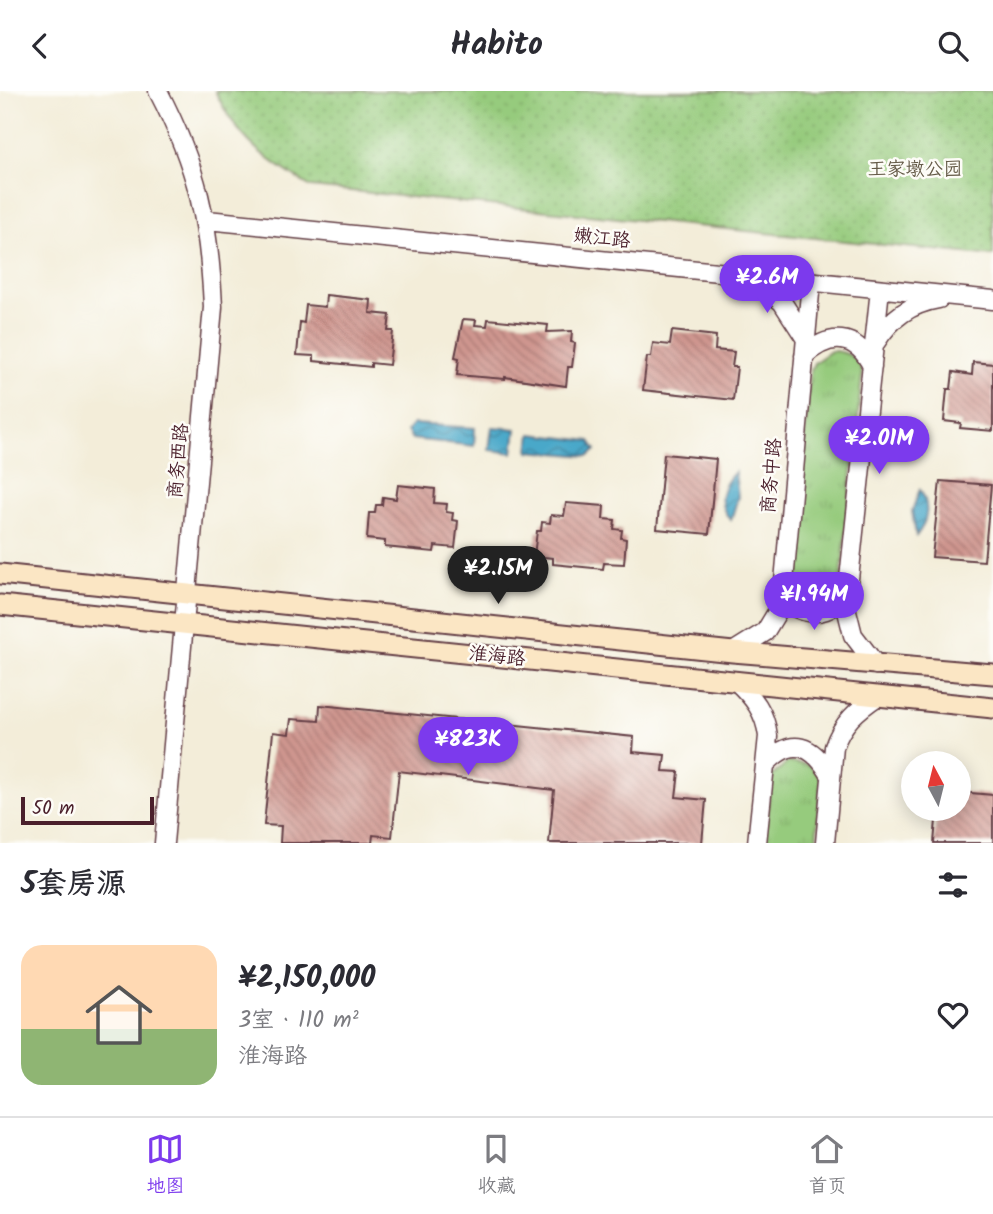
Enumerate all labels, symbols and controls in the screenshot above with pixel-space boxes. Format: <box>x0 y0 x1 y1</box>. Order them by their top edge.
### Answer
text: Habito <box>450 20 543 71</box>
icon: back <box>21 27 59 65</box>
icon: search <box>934 27 972 65</box>
park label: 王家墩公园 <box>867 155 963 185</box>
street label: 嫩江路 <box>572 221 632 257</box>
pin: ¥2.6M <box>718 255 816 315</box>
text: ¥2.6M <box>736 260 798 296</box>
pin: ¥2.01M <box>822 417 936 476</box>
text: ¥2.01M <box>844 421 914 457</box>
street label: 商务西路 <box>161 422 197 500</box>
street label: 商务中路 <box>754 437 790 515</box>
pin: ¥2.15M <box>441 547 555 606</box>
text: ¥2.15M <box>464 551 532 587</box>
pin: ¥1.94M <box>757 573 871 632</box>
text: ¥1.94M <box>780 577 848 613</box>
street label: 淮海路 <box>467 639 527 675</box>
pin: ¥823K <box>419 717 517 777</box>
text: ¥823K <box>434 722 502 758</box>
north arrow <box>901 751 971 821</box>
map controls <box>901 751 971 821</box>
scale bar <box>21 794 154 826</box>
text: 50 m <box>32 794 74 824</box>
text: 5套房源 <box>21 861 126 909</box>
icon: filters <box>934 866 972 904</box>
text: ¥2,150,000 <box>238 955 375 1003</box>
icon: home <box>77 973 161 1057</box>
icon: heart <box>934 996 972 1034</box>
text: 3室 · 110 m² <box>238 1003 359 1039</box>
text: 淮海路 <box>238 1039 307 1075</box>
tab: 地图 <box>146 1130 185 1202</box>
tab: 收藏 <box>477 1130 516 1202</box>
tab: 首页 <box>808 1130 847 1202</box>

